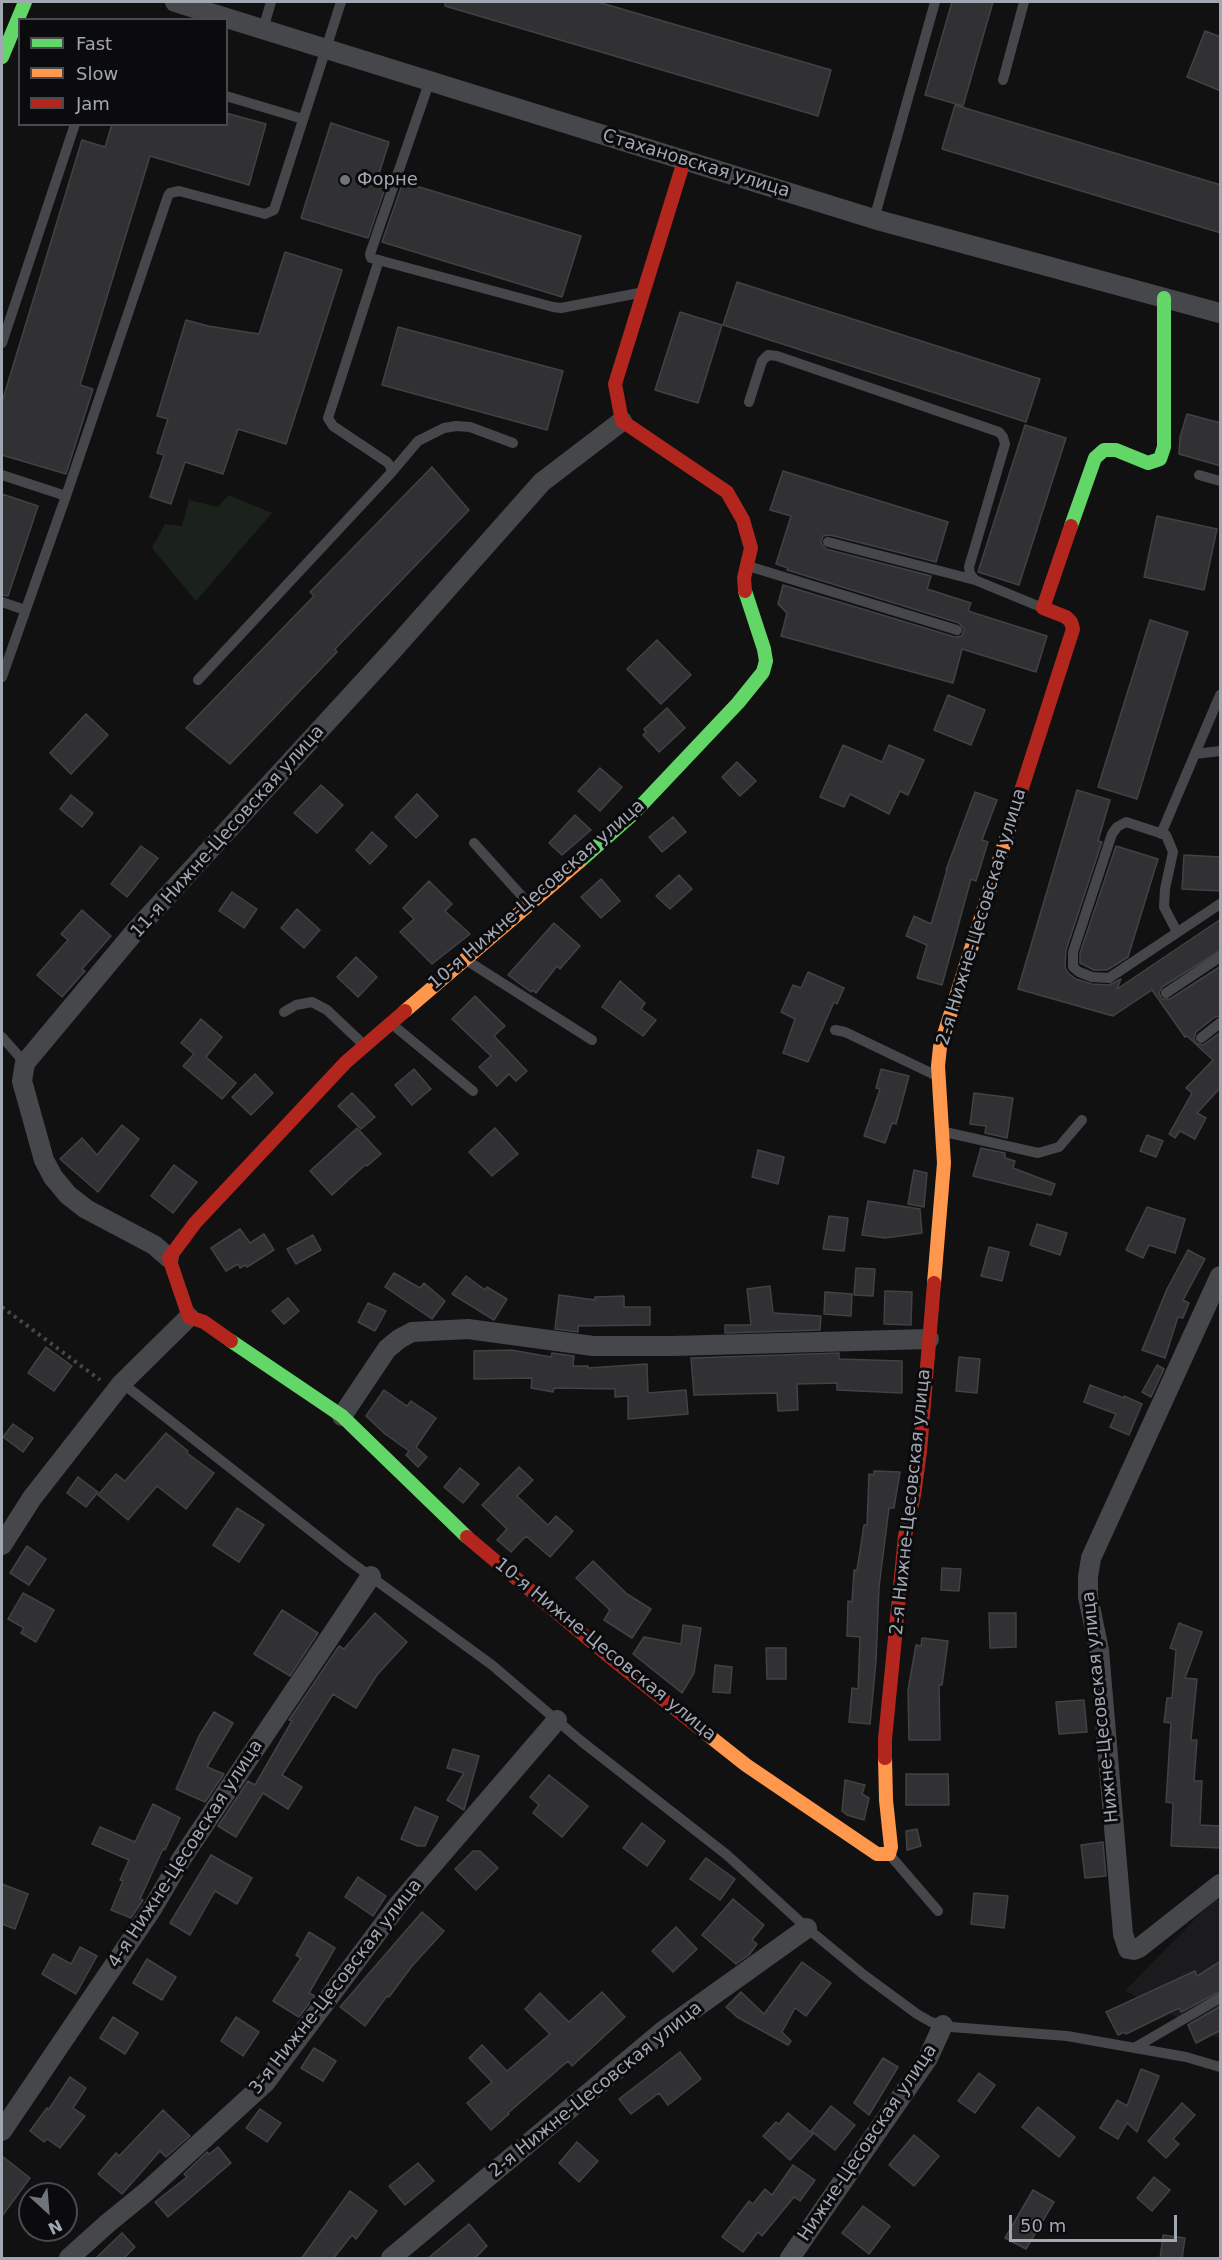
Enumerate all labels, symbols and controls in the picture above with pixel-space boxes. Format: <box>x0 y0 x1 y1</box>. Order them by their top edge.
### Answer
legend <box>18 18 228 126</box>
text: Fast <box>76 33 112 54</box>
text: Slow <box>76 63 118 84</box>
text: Jam <box>76 93 110 114</box>
street label: Стахановская улица <box>600 125 792 203</box>
place label: Форне <box>357 169 418 191</box>
marker: Форне <box>338 173 352 187</box>
street label: 11-я Нижне-Цесовская улица <box>127 721 329 943</box>
street label: 2-я Нижне-Цесовская улица <box>933 786 1031 1048</box>
street label: 10-я Нижне-Цесовская улица <box>425 795 649 995</box>
street label: 2-я Нижне-Цесовская улица <box>886 1368 936 1636</box>
street label: 10-я Нижне-Цесовская улица <box>490 1554 720 1746</box>
street label: Нижне-Цесовская улица <box>1078 1590 1124 1824</box>
street label: 4-я Нижне-Цесовская улица <box>104 1736 268 1972</box>
street label: 3-я Нижне-Цесовская улица <box>245 1875 427 2099</box>
street label: 2-я Нижне-Цесовская улица <box>485 1997 707 2183</box>
street label: Нижне-Цесовская улица <box>794 2040 942 2246</box>
north arrow <box>18 2182 78 2242</box>
scale bar <box>1012 2203 1180 2241</box>
text: N <box>45 2215 65 2238</box>
text: 50 m <box>1020 2215 1066 2236</box>

